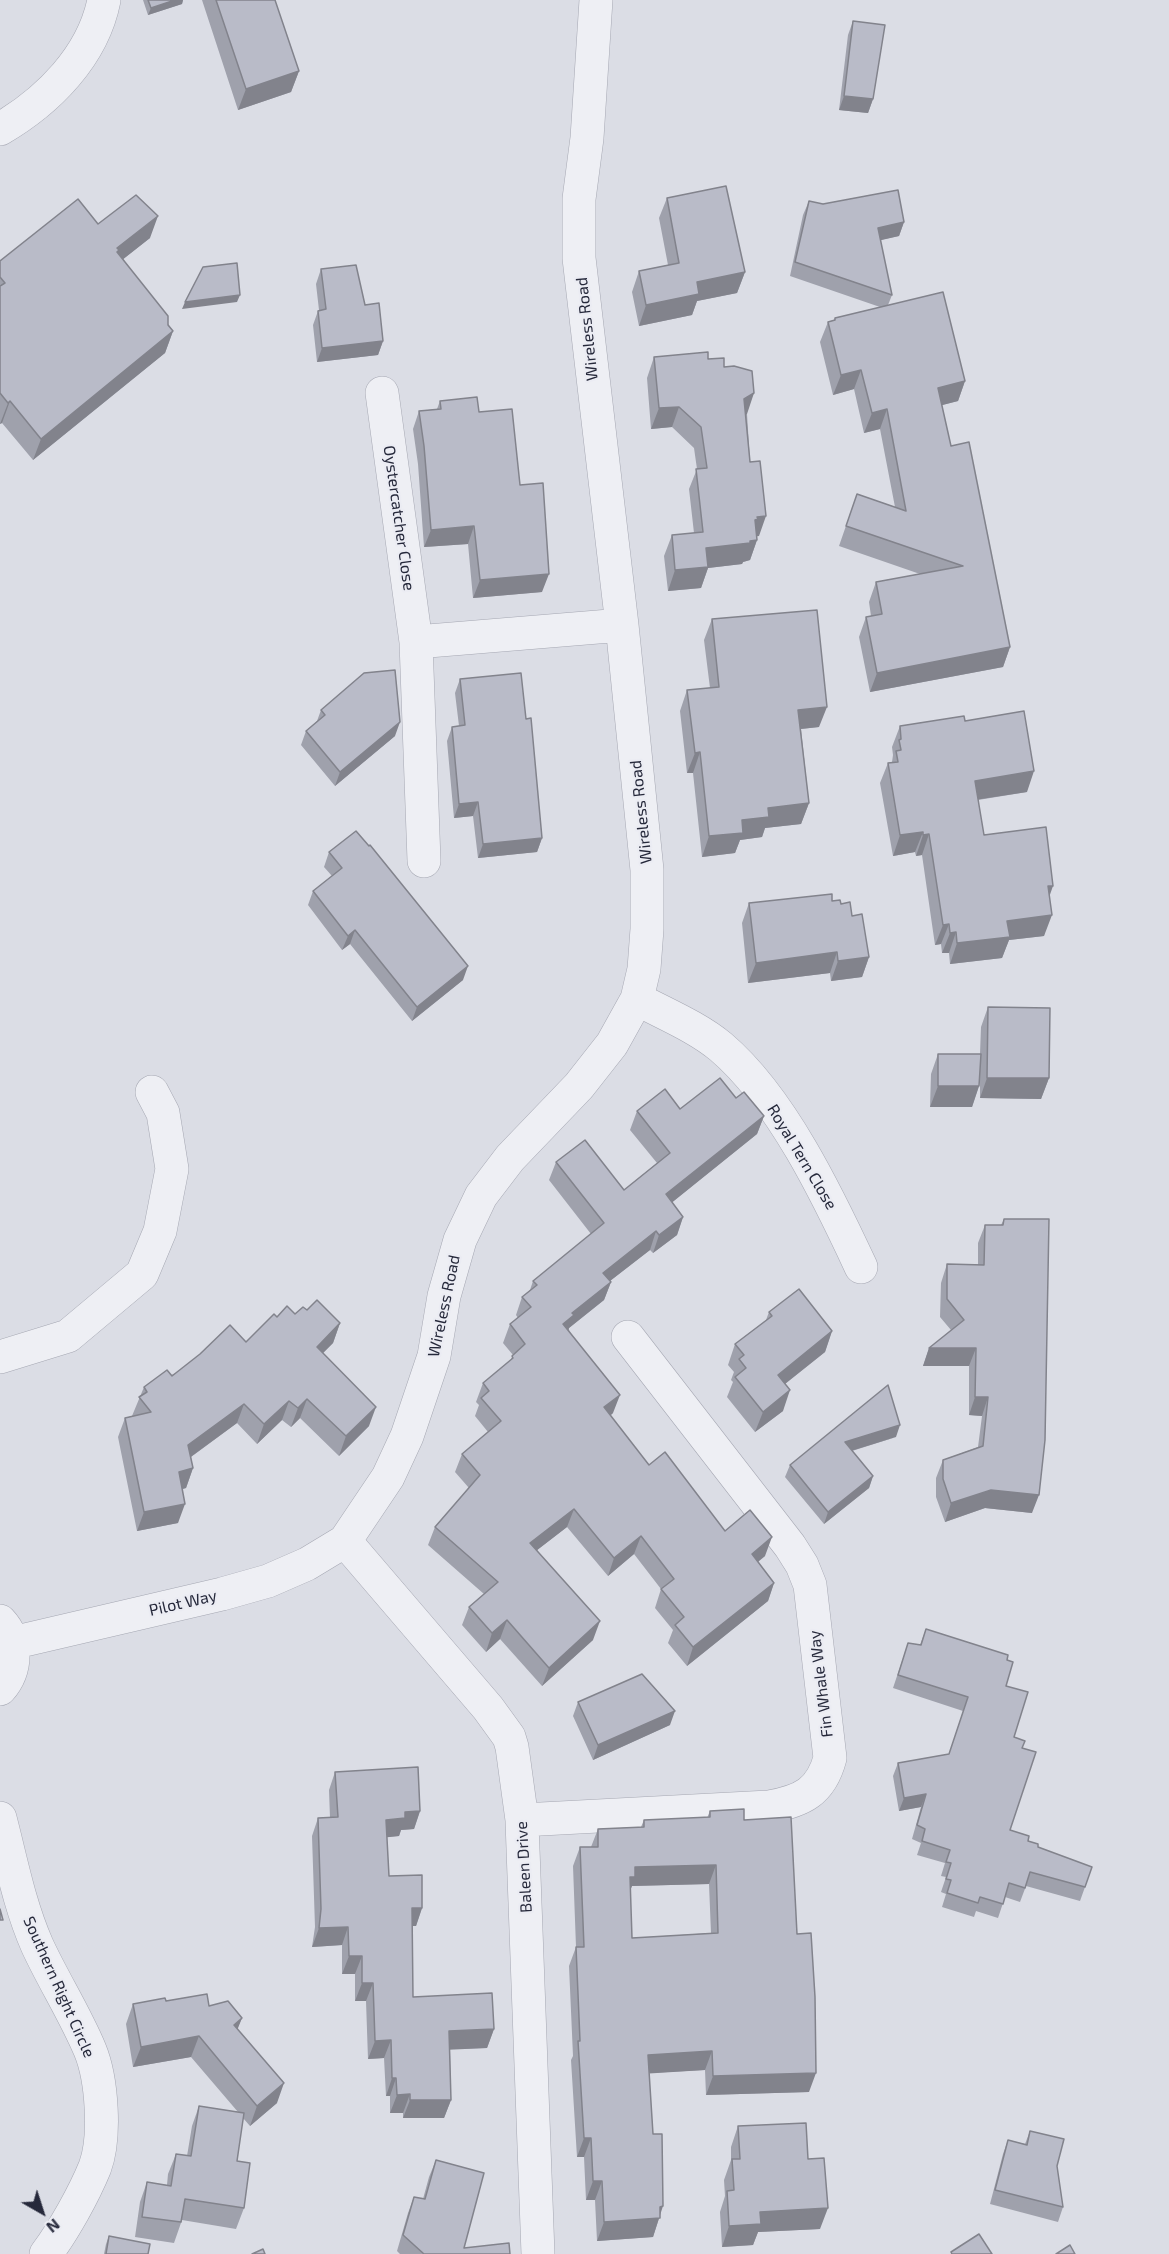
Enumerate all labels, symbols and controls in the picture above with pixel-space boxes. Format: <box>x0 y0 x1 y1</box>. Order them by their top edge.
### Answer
street label: Wireless Road <box>572 276 602 382</box>
street label: Oystercatcher Close <box>379 444 419 592</box>
street label: Wireless Road <box>626 759 656 865</box>
street label: Royal Tern Close <box>763 1101 841 1213</box>
street label: Wireless Road <box>424 1253 464 1359</box>
street label: Pilot Way <box>147 1586 219 1620</box>
street label: Fin Whale Way <box>805 1629 837 1739</box>
street label: Baleen Drive <box>512 1821 536 1913</box>
street label: Southern Right Circle <box>19 1913 99 2061</box>
north arrow <box>12 2182 72 2242</box>
text: N <box>43 2215 64 2237</box>

